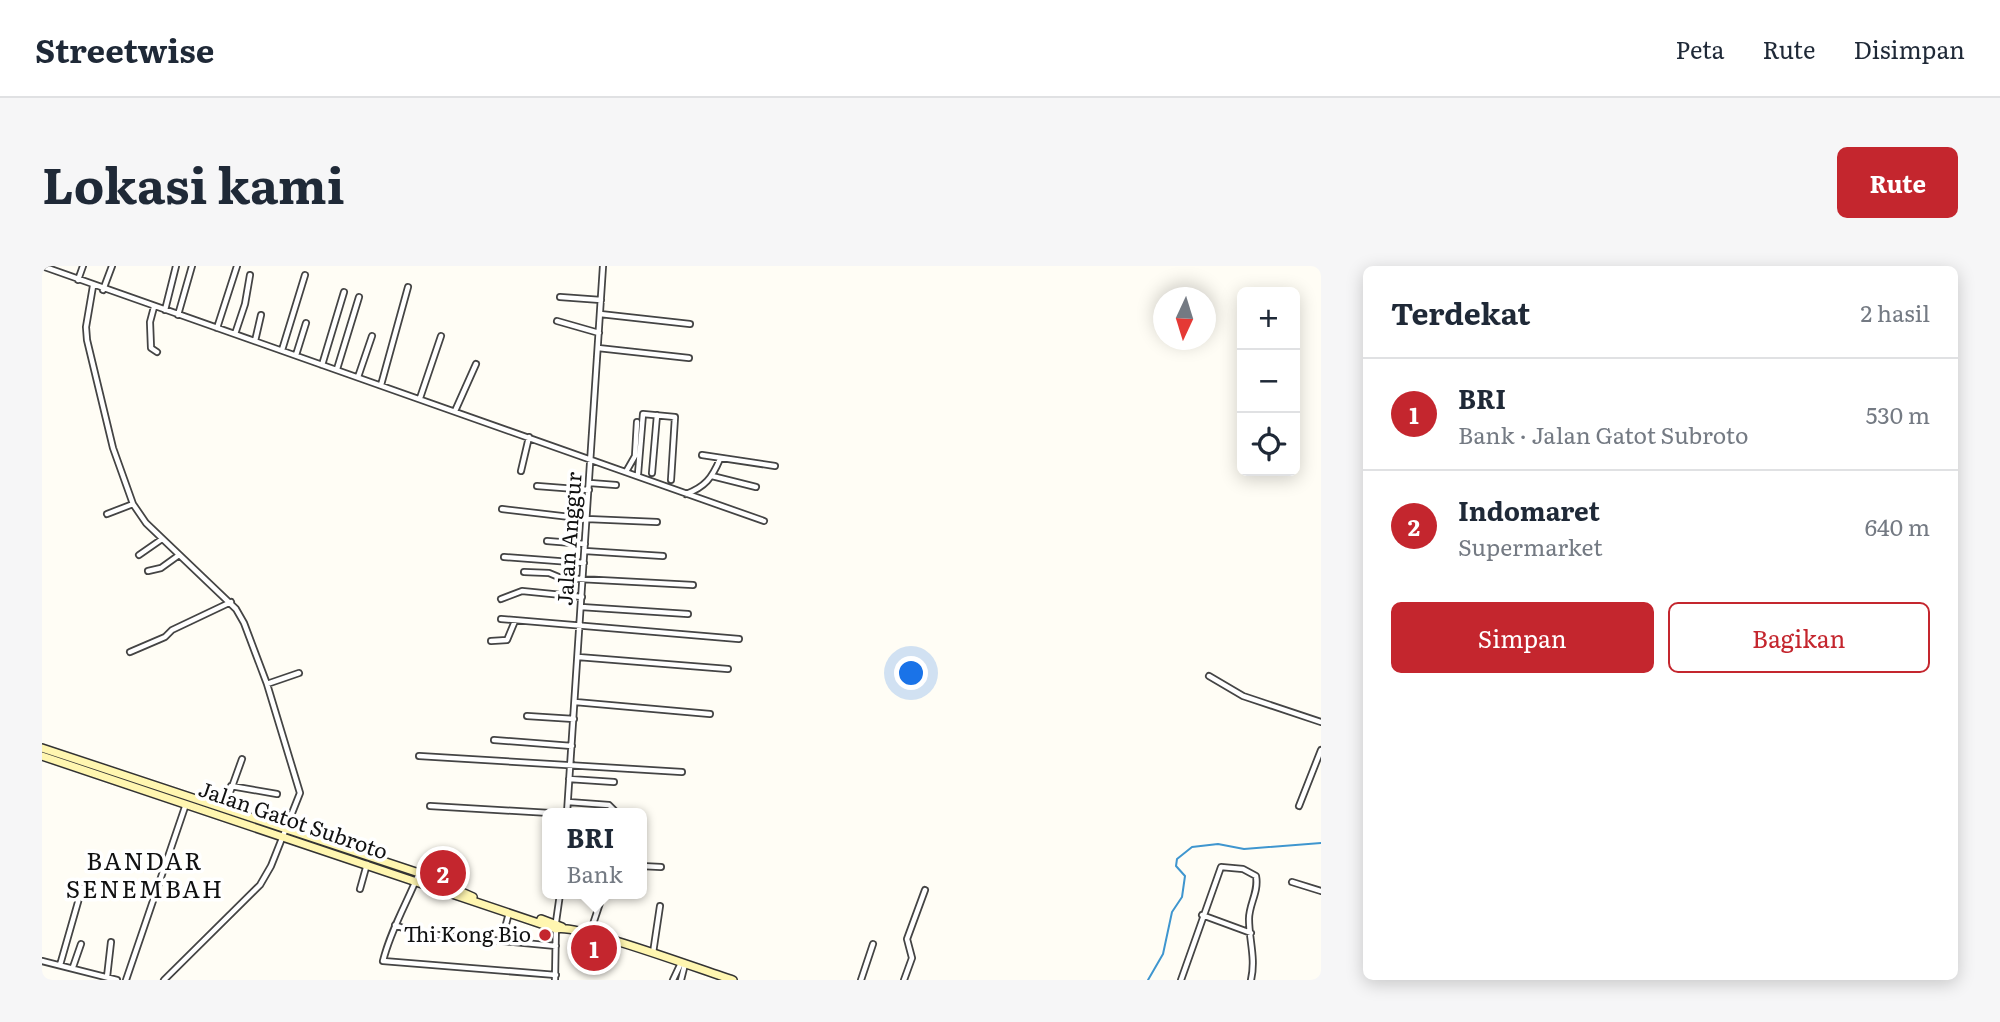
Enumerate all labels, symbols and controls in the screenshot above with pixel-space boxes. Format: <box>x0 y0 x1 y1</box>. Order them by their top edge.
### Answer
text: Streetwise <box>35 24 214 73</box>
text: Peta <box>1676 31 1725 66</box>
text: Rute <box>1763 31 1815 66</box>
text: Disimpan <box>1853 31 1965 66</box>
text: Lokasi kami <box>42 146 345 219</box>
button: Rute <box>1837 147 1958 218</box>
north arrow <box>1153 287 1216 350</box>
map controls <box>1237 287 1300 476</box>
button: + <box>1237 287 1300 350</box>
text: Terdekat <box>1391 290 1530 334</box>
text: 2 hasil <box>1861 295 1930 329</box>
button: − <box>1237 350 1300 413</box>
text: BRI <box>1458 378 1506 417</box>
text: 1 <box>1409 397 1419 431</box>
text: 530 m <box>1866 397 1930 431</box>
button: locate <box>1237 413 1300 476</box>
text: Bank · Jalan Gatot Subroto <box>1458 417 1748 451</box>
street label: Jalan Anggur <box>547 471 588 607</box>
text: Indomaret <box>1458 490 1600 529</box>
text: 2 <box>1408 509 1420 543</box>
text: 640 m <box>1865 509 1930 543</box>
text: Supermarket <box>1458 529 1602 563</box>
button: Simpan <box>1391 602 1654 673</box>
button: Bagikan <box>1668 602 1930 673</box>
your location <box>894 656 928 690</box>
street label: Jalan Gatot Subroto <box>195 772 393 866</box>
popup <box>542 808 647 899</box>
text: BRI <box>566 817 614 856</box>
district label: BANDAR SENEMBAH <box>66 842 224 905</box>
pin: 2 <box>420 847 466 899</box>
text: Bank <box>566 856 623 890</box>
place label: Thi Kong Bio <box>403 917 531 948</box>
pin: 1 <box>571 922 617 974</box>
marker: Thi Kong Bio <box>537 927 553 943</box>

